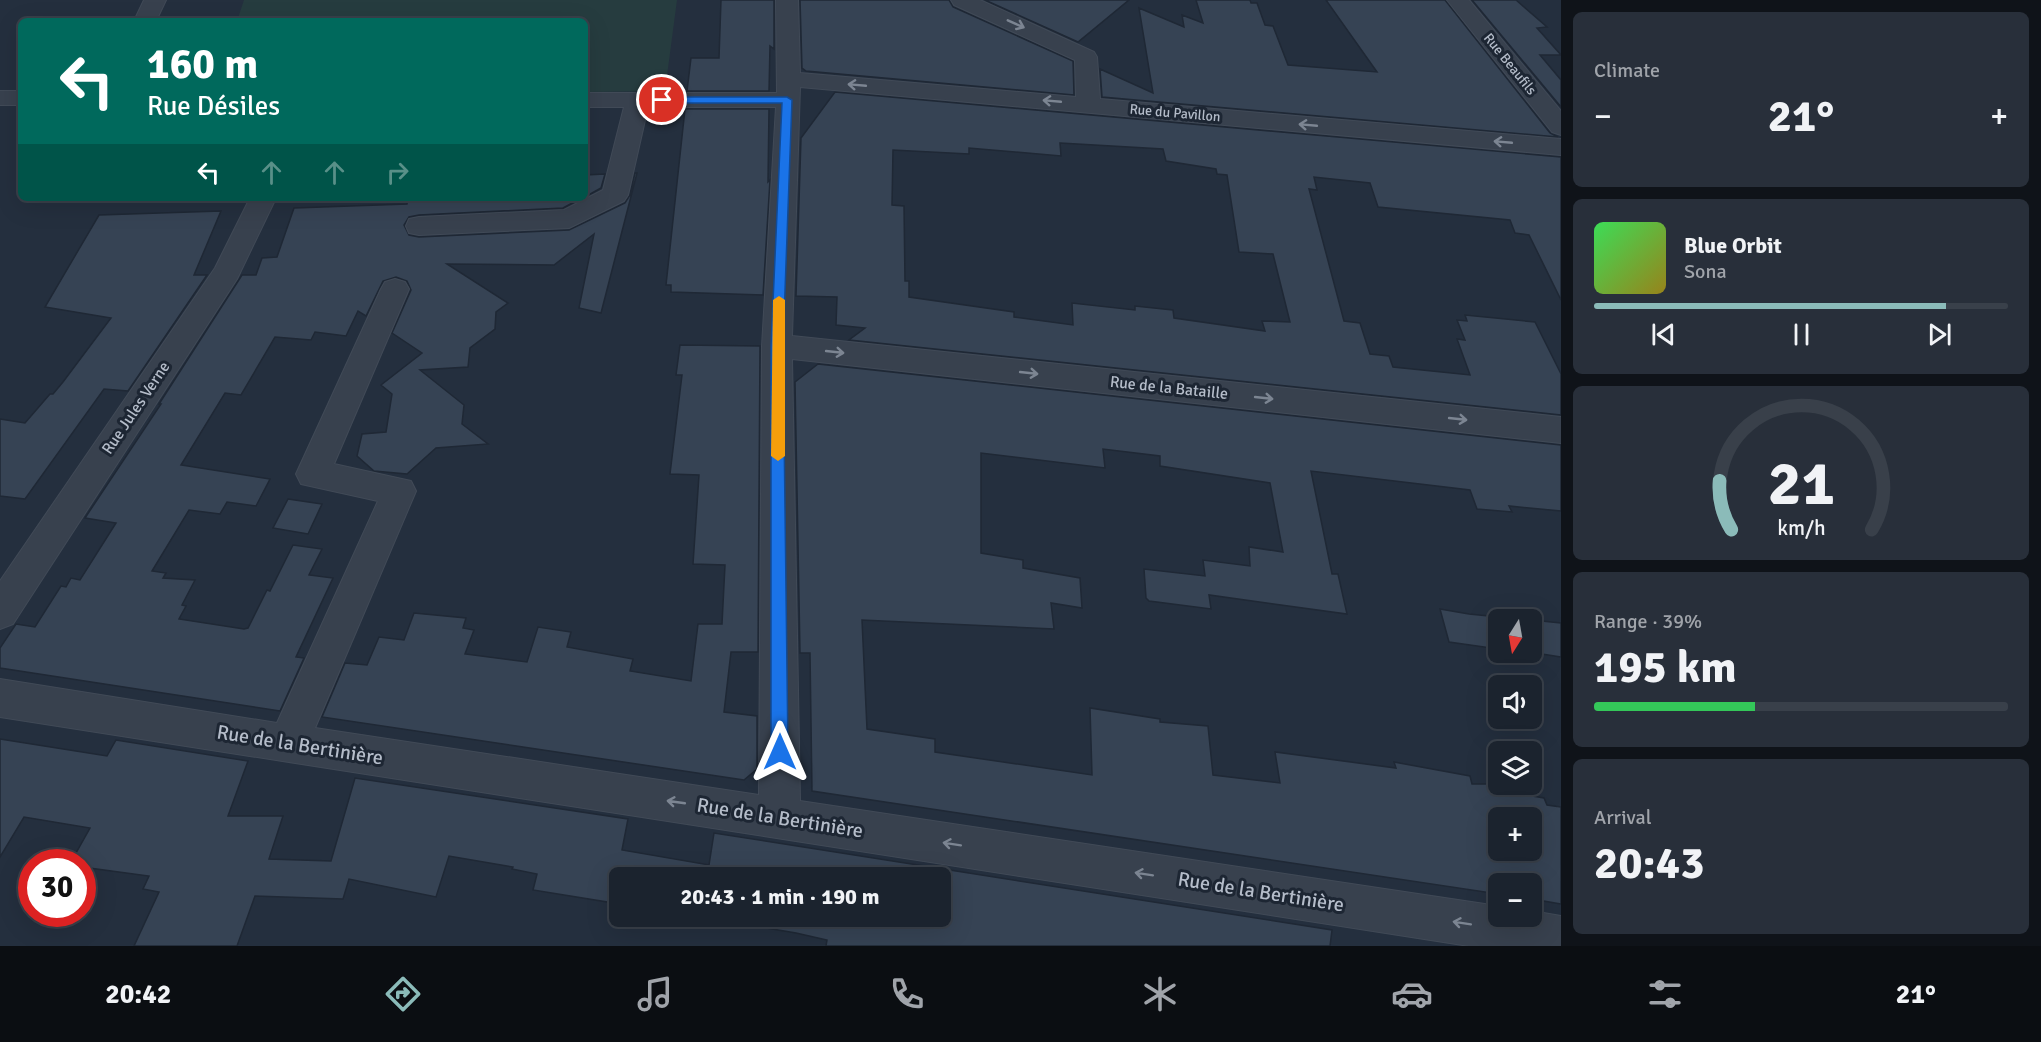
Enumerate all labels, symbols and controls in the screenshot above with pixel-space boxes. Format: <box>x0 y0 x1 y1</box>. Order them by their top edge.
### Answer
one-way arrow <box>1006 18 1024 30</box>
street label: Rue Beaufils <box>1480 30 1540 98</box>
text: 160 m <box>147 39 258 90</box>
icon: left <box>48 42 126 120</box>
text: Climate <box>1594 58 1660 83</box>
pin <box>636 74 687 125</box>
one-way arrow <box>848 79 868 90</box>
icon: arrive <box>645 83 678 116</box>
text: 21° <box>1768 89 1834 144</box>
text: Rue Désiles <box>147 90 280 123</box>
one-way arrow <box>1042 95 1062 106</box>
text: − <box>1594 96 1612 137</box>
text: + <box>1990 96 2008 137</box>
street label: Rue du Pavillon <box>1129 101 1221 125</box>
one-way arrow <box>1299 119 1319 130</box>
one-way arrow <box>1493 136 1513 147</box>
icon: left <box>192 156 225 189</box>
icon: ahead <box>255 156 288 189</box>
icon: ahead <box>318 156 351 189</box>
icon: right <box>381 156 414 189</box>
text: Blue Orbit <box>1684 232 1782 259</box>
text: Sona <box>1684 259 1727 284</box>
icon: previous <box>1647 318 1680 351</box>
icon: pause <box>1785 318 1818 351</box>
icon: next <box>1923 318 1956 351</box>
one-way arrow <box>825 347 844 358</box>
street label: Rue Jules Verne <box>98 358 174 458</box>
one-way arrow <box>1018 367 1038 378</box>
street label: Rue de la Bataille <box>1109 372 1229 404</box>
one-way arrow <box>1254 393 1274 404</box>
one-way arrow <box>1448 414 1468 425</box>
text: 21 <box>1767 445 1835 522</box>
text: km/h <box>1777 515 1825 541</box>
north arrow <box>1488 609 1542 663</box>
map controls <box>1488 609 1542 927</box>
text: Range · 39% <box>1594 609 1702 634</box>
text: 195 km <box>1594 640 1737 695</box>
button: sound <box>1488 675 1542 729</box>
street label: Rue de la Bertinière <box>215 720 385 770</box>
position arrow <box>748 720 812 784</box>
button: layers <box>1488 741 1542 795</box>
street label: Rue de la Bertinière <box>695 793 865 843</box>
one-way arrow <box>666 796 686 807</box>
text: Arrival <box>1594 805 1652 830</box>
button: + <box>1488 807 1542 861</box>
text: 20:43 <box>1594 836 1704 891</box>
one-way arrow <box>942 839 962 850</box>
speed limit sign: 30 <box>18 849 96 927</box>
street label: Rue de la Bertinière <box>1176 867 1346 917</box>
one-way arrow <box>1135 868 1155 879</box>
button: − <box>1488 873 1542 927</box>
text: 20:43 · 1 min · 190 m <box>680 883 880 910</box>
one-way arrow <box>1452 917 1472 928</box>
icon: directions <box>382 973 424 1015</box>
icon: music <box>634 973 676 1015</box>
icon: phone <box>886 973 928 1015</box>
icon: climate <box>1139 973 1181 1015</box>
icon: car <box>1391 973 1433 1015</box>
icon: filters <box>1644 973 1686 1015</box>
text: 20:42 <box>105 978 171 1011</box>
text: 21° <box>1896 978 1936 1011</box>

